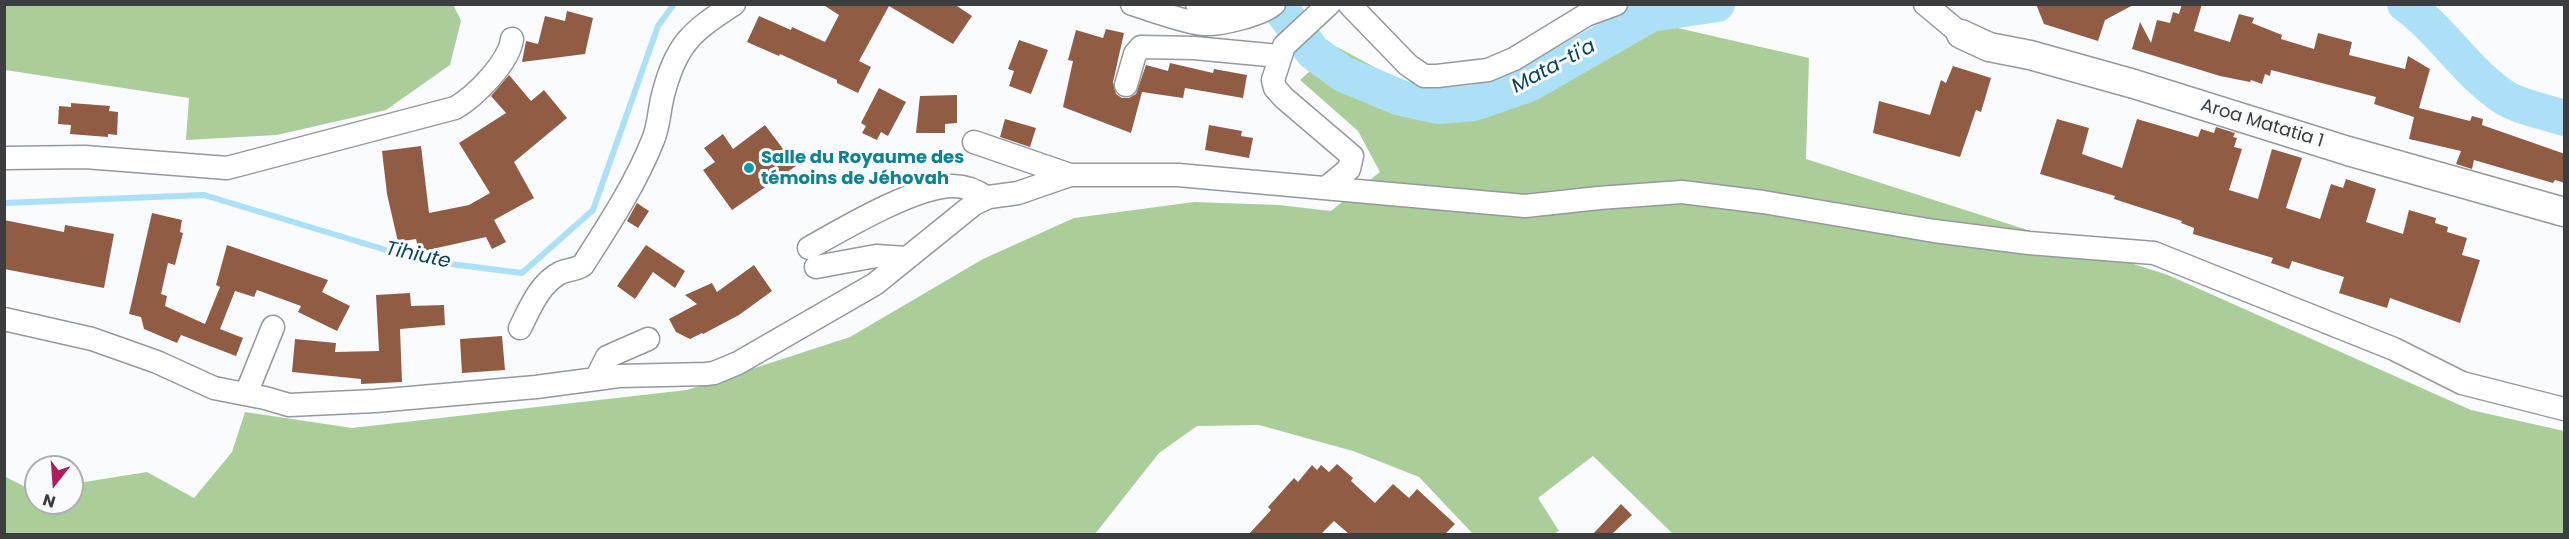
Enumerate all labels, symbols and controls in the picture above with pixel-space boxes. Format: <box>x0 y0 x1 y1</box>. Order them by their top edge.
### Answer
water label: Mata-ti'a <box>1508 35 1600 99</box>
street label: Aroa Matatia 1 <box>2198 95 2326 153</box>
place label: Salle du Royaume des témoins de Jéhovah <box>761 147 964 190</box>
marker: Salle du Royaume des témoins de Jéhovah <box>742 161 756 175</box>
water label: Tihiute <box>383 237 453 275</box>
north arrow <box>24 455 84 515</box>
text: N <box>40 488 58 514</box>

